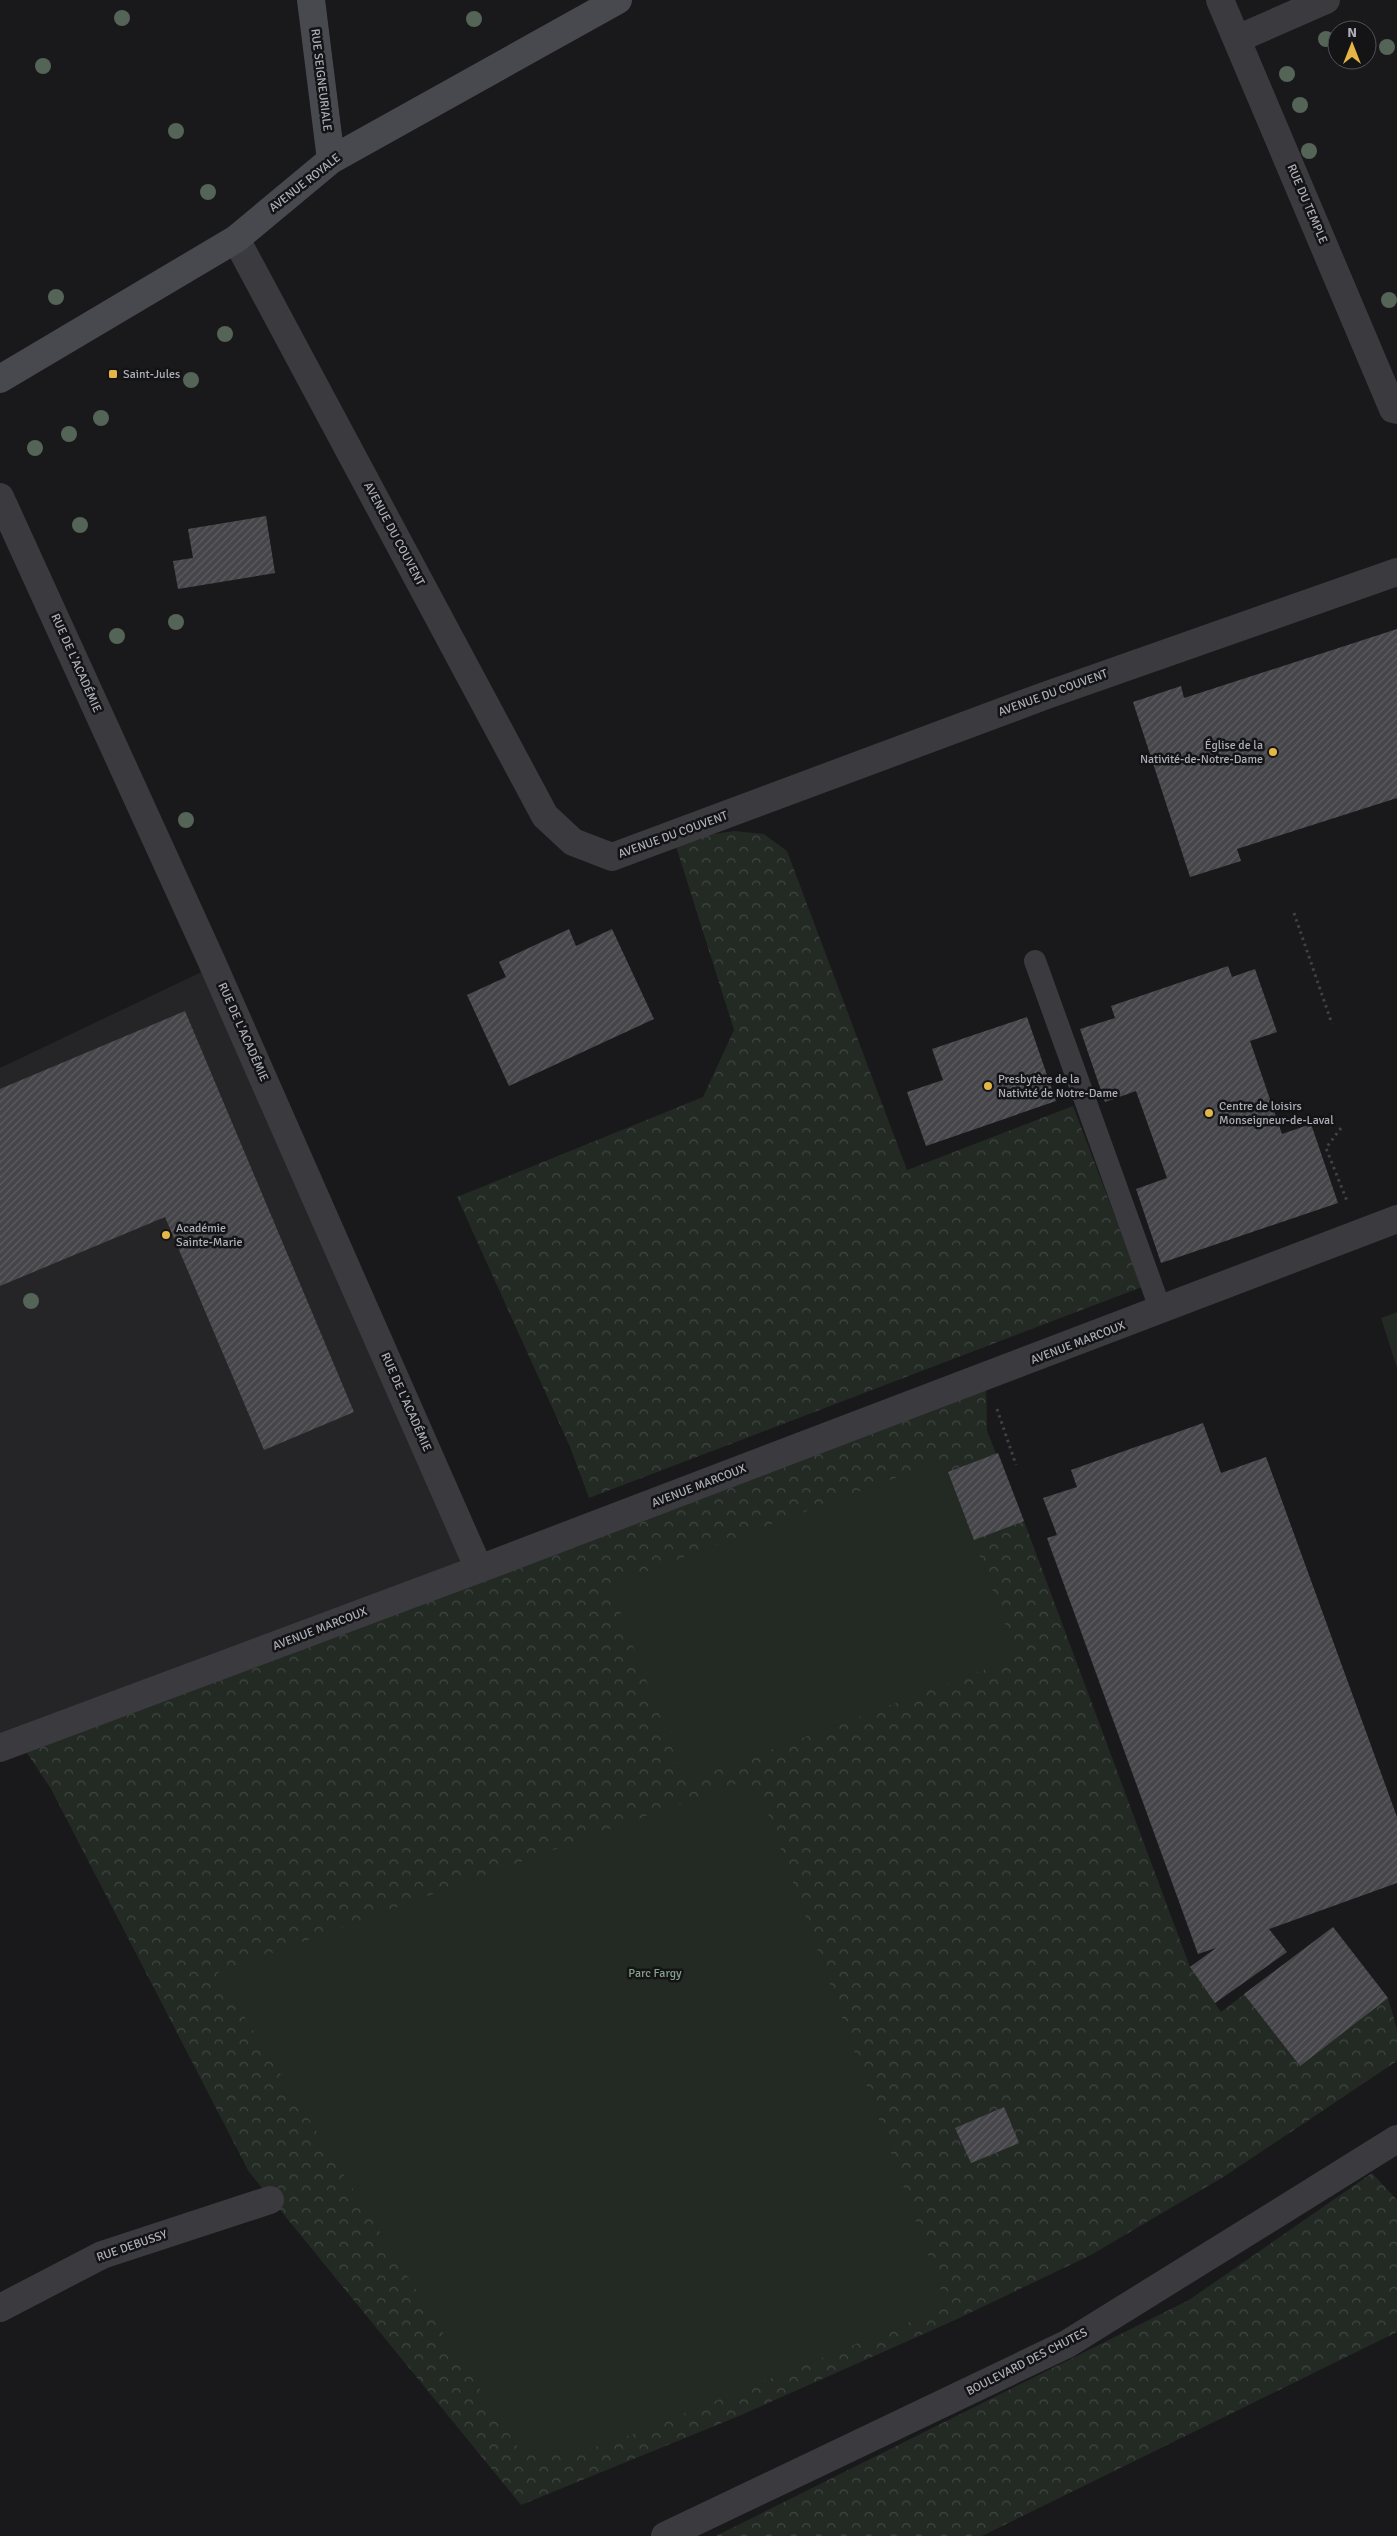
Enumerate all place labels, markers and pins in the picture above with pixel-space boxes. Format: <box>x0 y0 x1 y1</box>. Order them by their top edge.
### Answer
place label: Saint-Jules <box>123 367 180 382</box>
marker: Saint-Jules <box>107 368 119 380</box>
place label: Église de la Nativité-de-Notre-Dame <box>1140 738 1263 767</box>
marker: Église de la Nativité-de-Notre-Dame <box>1267 746 1279 758</box>
place label: Presbytère de la Nativité de Notre-Dame <box>998 1072 1118 1101</box>
marker: Presbytère de la Nativité de Notre-Dame <box>982 1080 994 1092</box>
place label: Centre de loisirs Monseigneur-de-Laval <box>1219 1099 1334 1128</box>
marker: Centre de loisirs Monseigneur-de-Laval <box>1203 1107 1215 1119</box>
place label: Académie Sainte-Marie <box>176 1221 243 1250</box>
marker: Académie Sainte-Marie <box>160 1229 172 1241</box>

